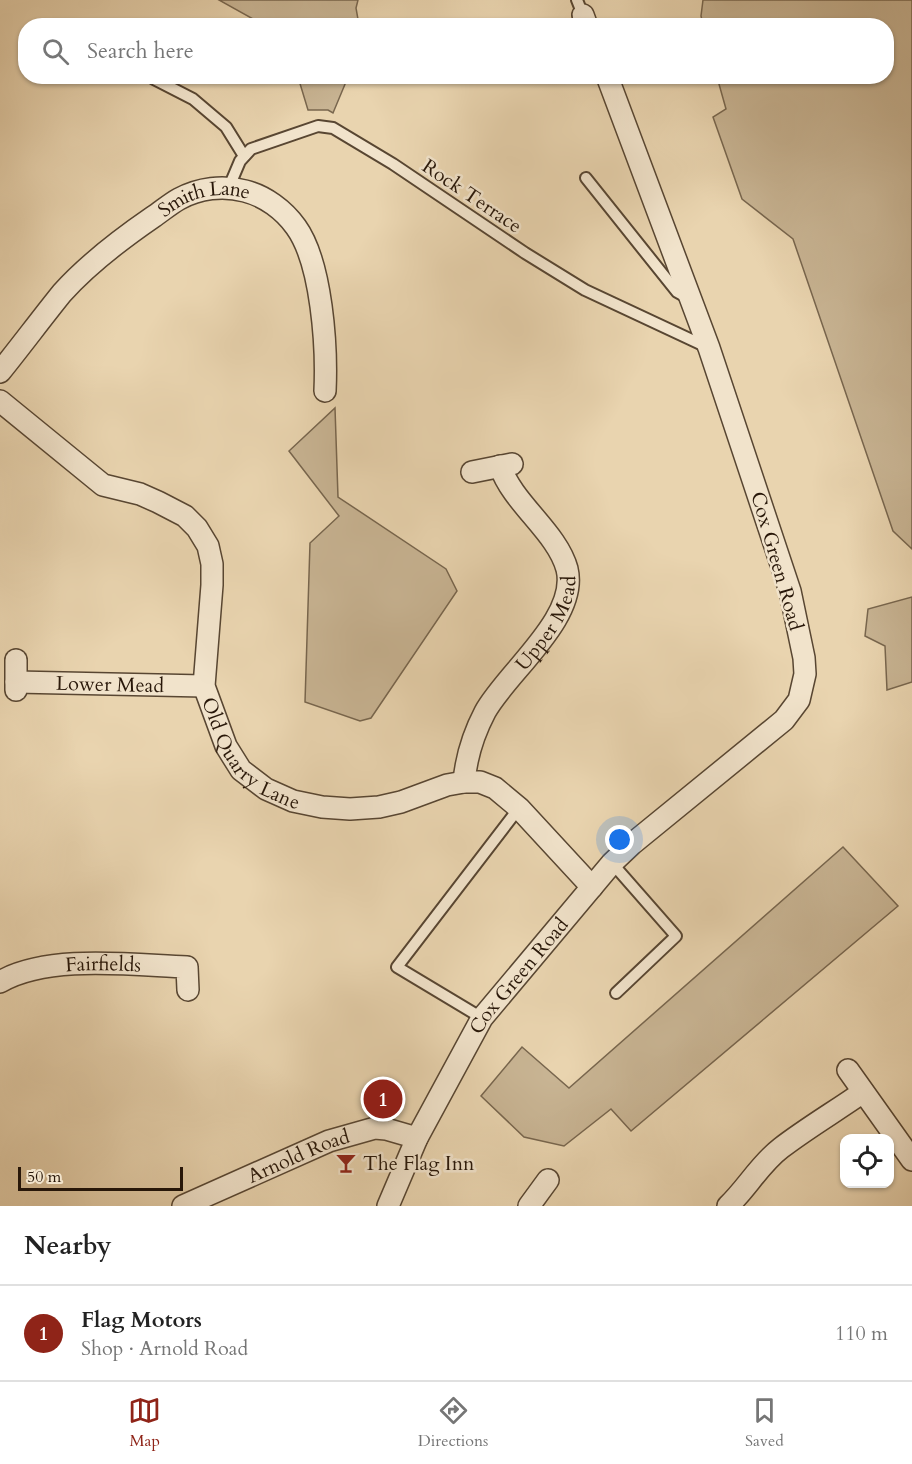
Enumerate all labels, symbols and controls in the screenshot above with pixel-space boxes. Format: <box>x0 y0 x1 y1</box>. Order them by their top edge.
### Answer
search box <box>18 18 894 84</box>
icon: search <box>39 35 72 68</box>
text: Search here <box>87 36 194 66</box>
street label: Rock Terrace <box>417 153 527 239</box>
street label: Smith Lane <box>152 174 254 223</box>
street label: Cox Green Road <box>744 488 810 634</box>
street label: Upper Mead <box>509 575 582 676</box>
street label: Lower Mead <box>56 669 165 699</box>
street label: Old Quarry Lane <box>196 693 302 816</box>
your location <box>605 825 634 854</box>
street label: Cox Green Road <box>462 911 574 1039</box>
street label: Fairfields <box>64 950 142 978</box>
pin: 1 <box>364 1076 403 1122</box>
street label: Arnold Road <box>243 1122 353 1189</box>
map controls <box>840 1134 894 1188</box>
button: locate <box>840 1134 894 1188</box>
place label: The Flag Inn <box>363 1150 475 1177</box>
bar icon: The Flag Inn <box>334 1151 358 1175</box>
scale bar <box>18 1164 183 1192</box>
text: 50 m <box>27 1166 61 1188</box>
text: Nearby <box>24 1228 112 1263</box>
text: Flag Motors <box>81 1305 202 1335</box>
text: 1 <box>38 1320 49 1347</box>
text: 110 m <box>835 1320 888 1347</box>
text: Shop · Arnold Road <box>81 1335 248 1362</box>
tab: Map <box>128 1394 161 1452</box>
tab: Directions <box>418 1394 488 1452</box>
tab: Saved <box>745 1394 784 1452</box>

